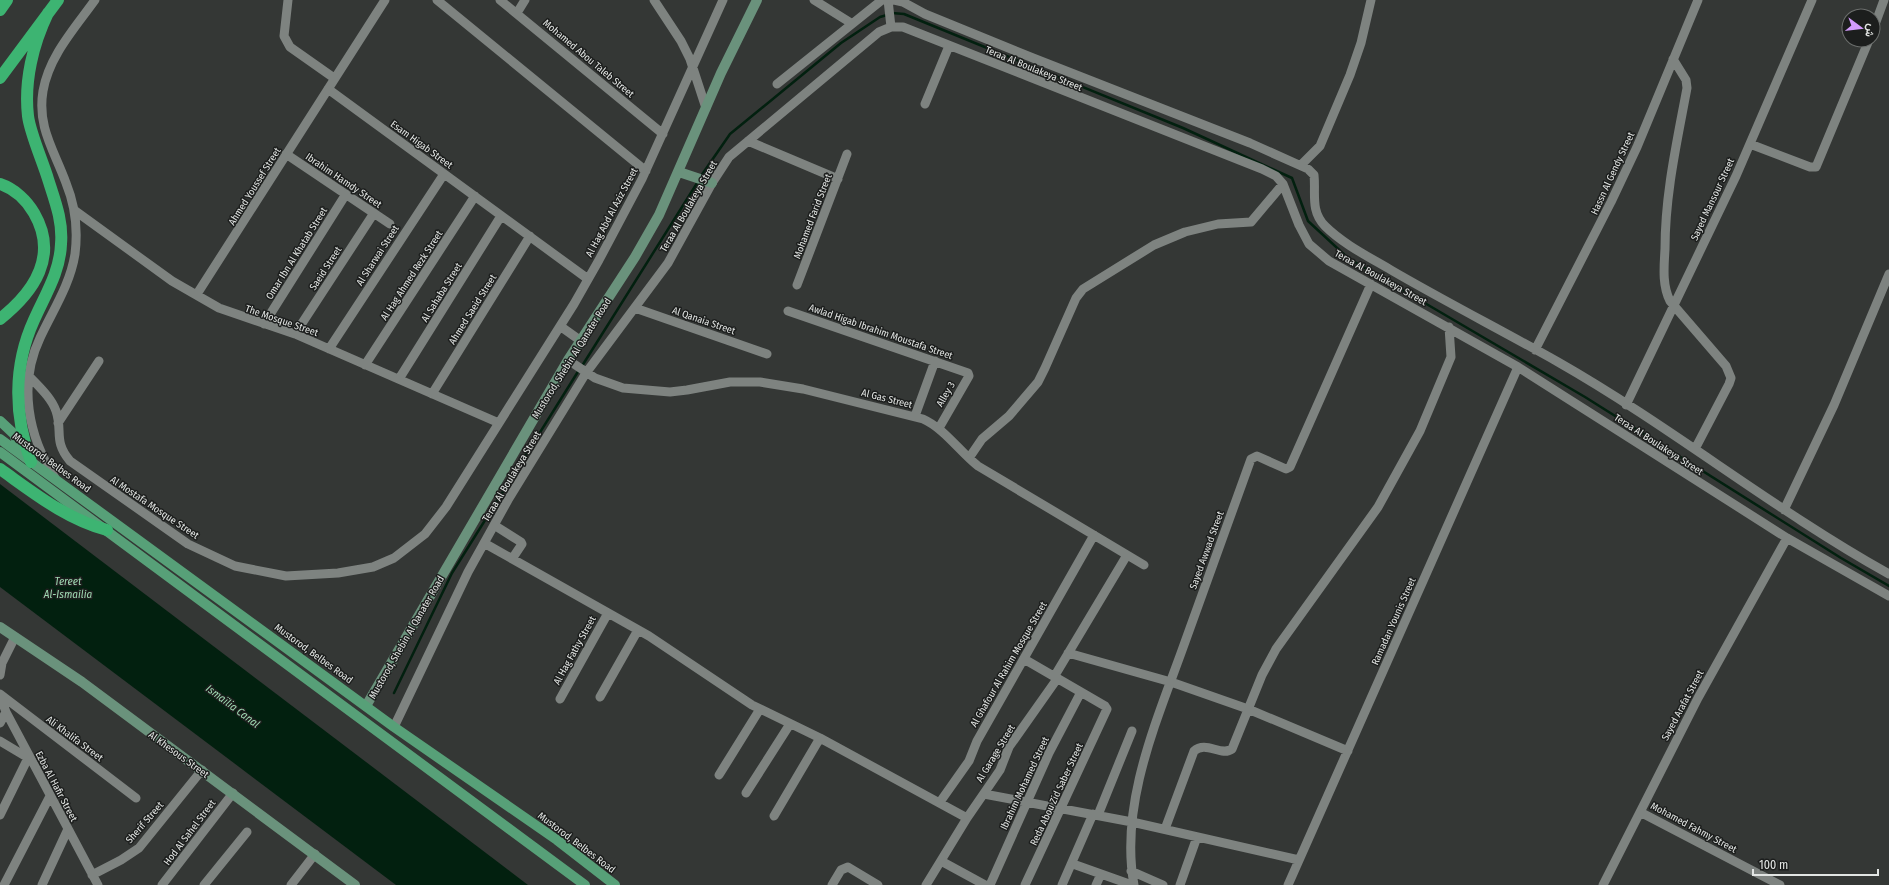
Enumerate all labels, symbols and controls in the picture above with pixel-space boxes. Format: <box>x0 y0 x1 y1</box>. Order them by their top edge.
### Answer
north arrow <box>1841 8 1881 48</box>
street label: Mohamed Abou Taleb Street <box>540 17 637 101</box>
text: ش <box>1862 22 1878 39</box>
street label: Teraa Al Boulakeya Street <box>983 44 1085 94</box>
street label: Esam Higab Street <box>388 118 455 172</box>
street label: Hassn Al Gendy Street <box>1588 129 1638 217</box>
street label: Ahmed Youssef Street <box>226 145 284 228</box>
street label: Ibrahim Hamdy Street <box>303 151 384 211</box>
street label: Sayed Mansour Street <box>1689 156 1738 242</box>
street label: Teraa Al Boulakeya Street <box>658 158 720 254</box>
street label: Al Hag Abd Al Aziz Street <box>583 165 641 259</box>
street label: Mohamed Farid Street <box>791 172 835 260</box>
street label: Omar Ibn Al Khatab Street <box>264 205 330 302</box>
street label: Al Sharwai Street <box>354 222 402 288</box>
street label: Al Hag Ahmed Rezk Street <box>378 228 446 323</box>
street label: Saeid Street <box>307 244 345 293</box>
street label: Teraa Al Boulakeya Street <box>1332 248 1429 309</box>
street label: Al Sahaba Street <box>419 260 465 324</box>
street label: Ahmed Saeid Street <box>446 272 500 347</box>
street label: Mustorod, Shebin Al Qanater Road <box>530 296 614 421</box>
street label: Awlad Higab Ibrahim Moustafa Street <box>807 302 955 362</box>
street label: The Mosque Street <box>244 303 320 339</box>
street label: Al Qanaia Street <box>671 305 737 338</box>
street label: Alley 3 <box>934 380 958 409</box>
street label: Al Gas Street <box>860 387 914 411</box>
street label: Teraa Al Boulakeya Street <box>1612 412 1706 478</box>
street label: Teraa Al Boulakeya Street <box>480 428 544 524</box>
street label: Mustorod, Belbes Road <box>10 430 93 495</box>
street label: Al Mostafa Mosque Street <box>108 474 202 542</box>
street label: Sayed Awwad Street <box>1187 509 1227 591</box>
street label: Mustorod, Shebin Al Qanater Road <box>367 574 447 701</box>
water label: Tereet Al-Ismailia <box>43 575 92 601</box>
street label: Ramadan Younis Street <box>1369 575 1419 667</box>
street label: Al Ghafour Al Rahim Mosque Street <box>968 599 1050 729</box>
street label: Al Hag Fathy Street <box>551 613 599 687</box>
street label: Mustorod, Belbes Road <box>272 621 355 686</box>
street label: Sayed Arafat Street <box>1659 668 1707 743</box>
water label: Ismaïlia Canal <box>203 682 262 731</box>
street label: Ali Khalifa Street <box>44 714 106 764</box>
street label: Al Garage Street <box>974 722 1018 785</box>
street label: Al Khesous Street <box>146 729 212 781</box>
street label: Ibrahim Mohamed Street <box>998 734 1052 832</box>
street label: Reda Abou Zid Saber Street <box>1028 741 1086 848</box>
street label: Ezba Al Hafir Street <box>33 749 80 824</box>
street label: Hod Al Sahel Street <box>161 797 219 868</box>
street label: Sherif Street <box>123 799 167 846</box>
street label: Mohamed Fahmy Street <box>1648 800 1739 856</box>
street label: Mustorod, Belbes Road <box>535 810 618 876</box>
scale bar <box>1753 851 1878 877</box>
text: 100 m <box>1759 858 1788 872</box>

